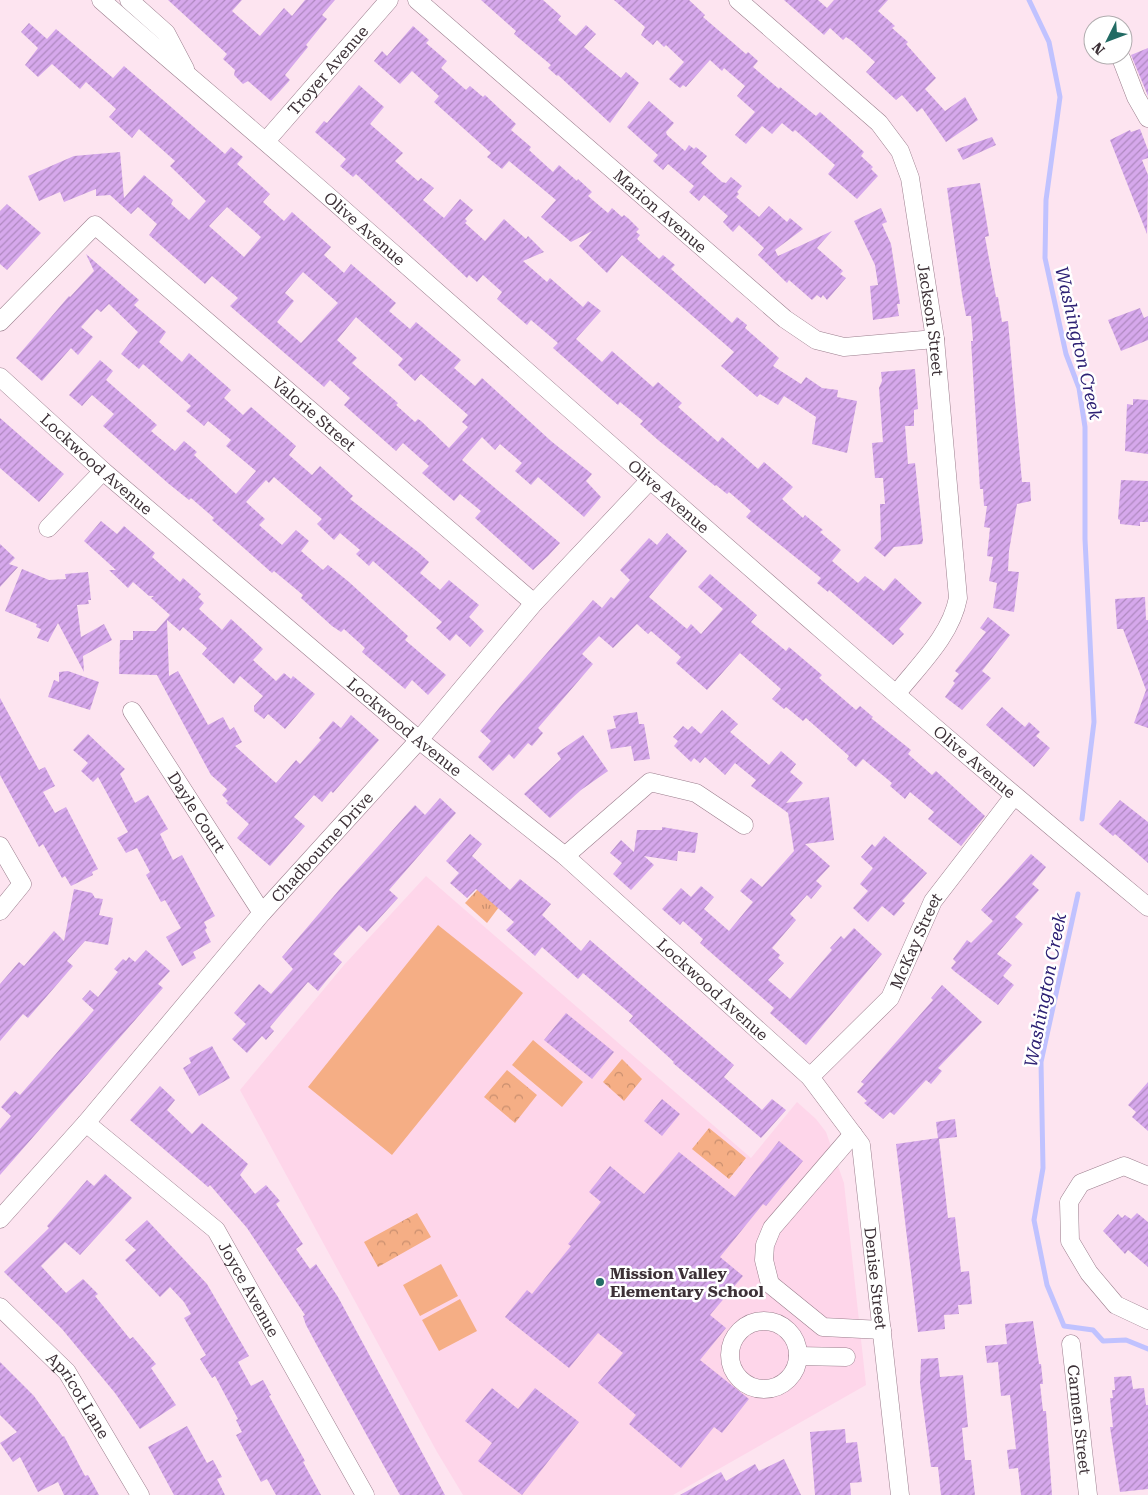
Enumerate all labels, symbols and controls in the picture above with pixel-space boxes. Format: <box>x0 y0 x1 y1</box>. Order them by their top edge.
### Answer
north arrow <box>1083 15 1133 65</box>
street label: Troyer Avenue <box>284 21 372 119</box>
text: N <box>1089 39 1108 58</box>
street label: Marion Avenue <box>610 165 711 257</box>
street label: Olive Avenue <box>320 188 410 269</box>
street label: Jackson Street <box>914 262 948 377</box>
water label: Washington Creek <box>1051 264 1107 422</box>
street label: Valorie Street <box>269 373 360 455</box>
street label: Lockwood Avenue <box>37 409 157 519</box>
street label: Olive Avenue <box>624 455 713 537</box>
street label: Lockwood Avenue <box>344 674 466 780</box>
street label: Olive Avenue <box>930 721 1020 802</box>
street label: Dayle Court <box>164 768 230 856</box>
street label: Chadbourne Drive <box>267 788 377 906</box>
street label: McKay Street <box>886 889 945 992</box>
water label: Washington Creek <box>1020 911 1070 1069</box>
street label: Lockwood Avenue <box>653 934 772 1044</box>
street label: Denise Street <box>861 1226 891 1331</box>
street label: Joyce Avenue <box>215 1238 284 1340</box>
place label: Mission Valley Elementary School <box>610 1264 765 1301</box>
marker: Mission Valley Elementary School <box>594 1276 606 1288</box>
street label: Apricot Lane <box>43 1348 114 1442</box>
street label: Carmen Street <box>1064 1364 1095 1475</box>

